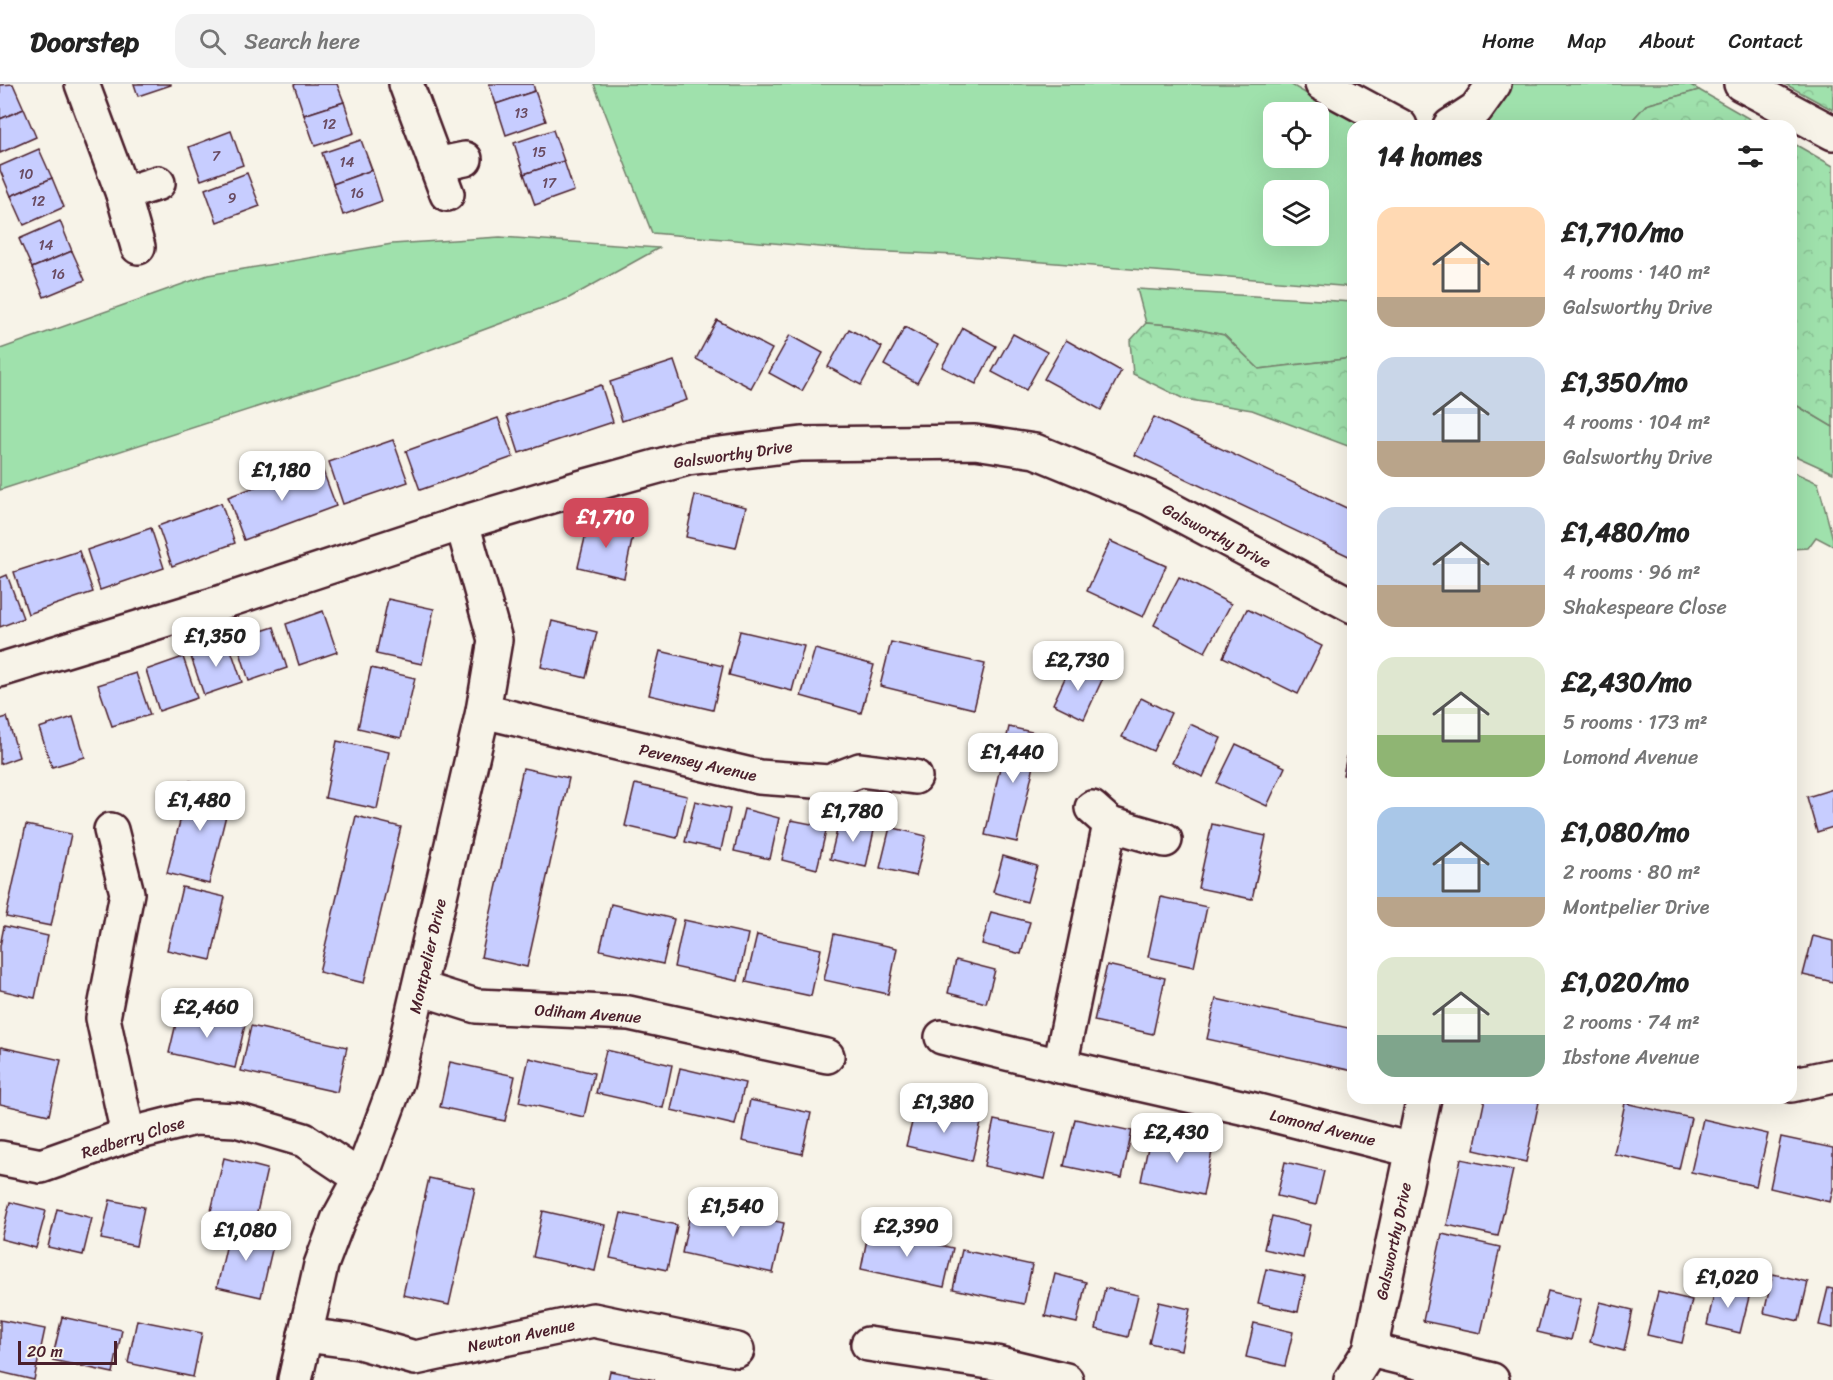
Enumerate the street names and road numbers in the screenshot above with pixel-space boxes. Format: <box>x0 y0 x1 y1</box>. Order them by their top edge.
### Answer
street label: Galsworthy Drive <box>672 432 794 477</box>
street label: Galsworthy Drive <box>1157 495 1276 576</box>
street label: Pevensey Avenue <box>636 735 760 790</box>
street label: Montpelier Drive <box>400 896 455 1016</box>
street label: Odiham Avenue <box>534 995 642 1032</box>
street label: Lomond Avenue <box>1267 1100 1379 1155</box>
street label: Redberry Close <box>78 1108 189 1167</box>
street label: Galsworthy Drive <box>1367 1180 1420 1303</box>
street label: Newton Avenue <box>465 1310 578 1361</box>

